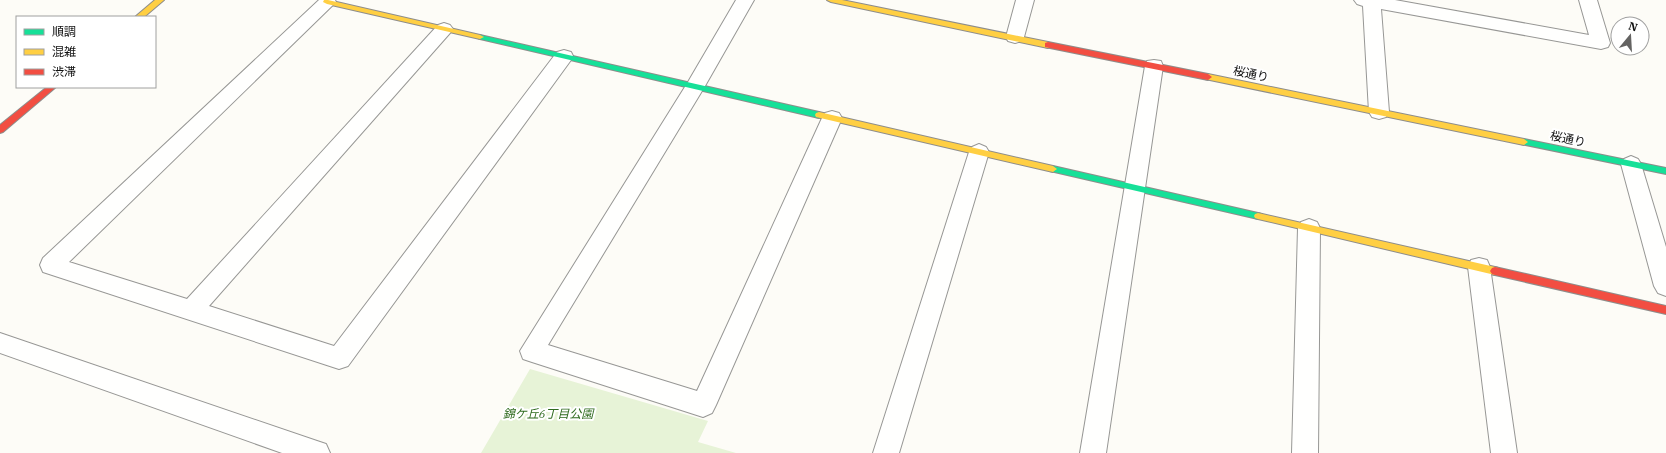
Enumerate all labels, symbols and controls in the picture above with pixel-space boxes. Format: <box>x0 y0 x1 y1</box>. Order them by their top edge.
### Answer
legend <box>16 16 156 88</box>
north arrow <box>1610 16 1650 56</box>
text: N <box>1627 18 1640 35</box>
text: 順調 <box>52 24 76 39</box>
text: 混雑 <box>52 44 76 59</box>
street label: 桜通り <box>1232 62 1270 85</box>
text: 渋滞 <box>52 64 76 79</box>
street label: 桜通り <box>1549 127 1587 150</box>
park label: 錦ケ丘6丁目公園 <box>503 406 595 421</box>

